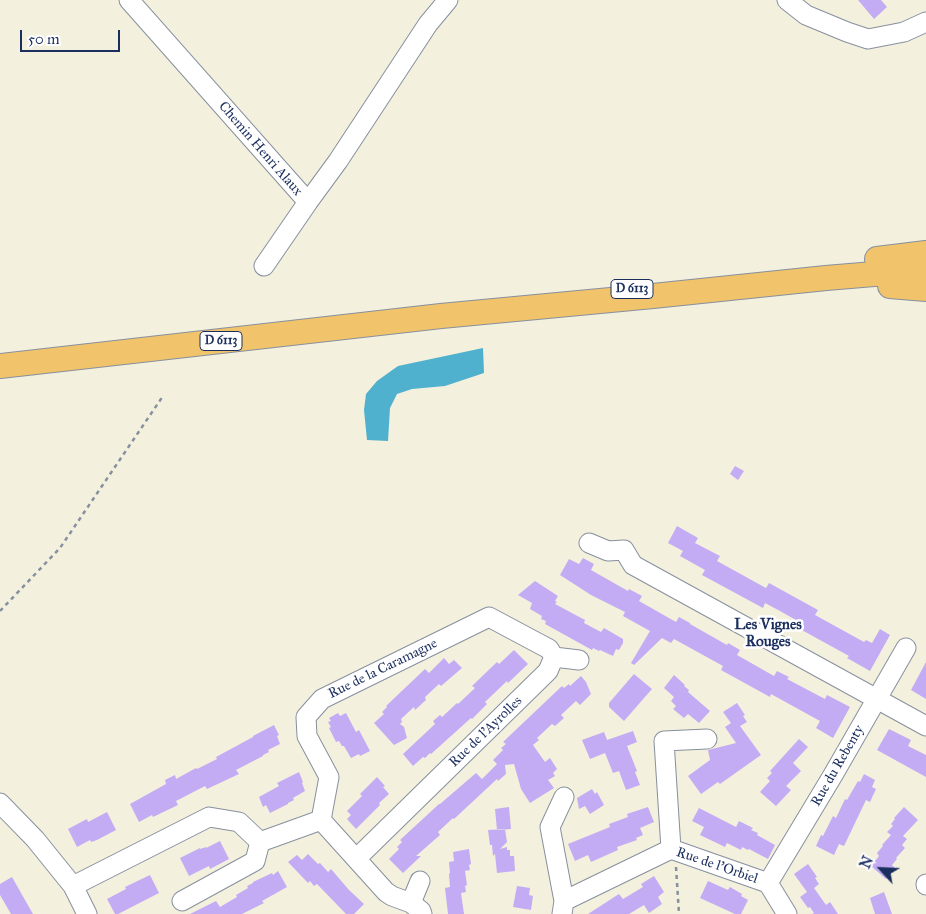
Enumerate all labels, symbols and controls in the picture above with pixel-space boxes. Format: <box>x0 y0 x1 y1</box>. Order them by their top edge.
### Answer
scale bar <box>22 20 122 52</box>
text: 50 m <box>28 30 60 48</box>
street label: Chemin Henri Alaux <box>214 98 306 200</box>
road number: D 6113 <box>611 280 653 298</box>
road number: D 6113 <box>200 332 242 351</box>
district label: Les Vignes Rouges <box>734 616 802 651</box>
street label: Rue de la Caramagne <box>326 635 440 703</box>
street label: Rue de l'Ayrolles <box>446 693 526 771</box>
street label: Rue du Rebenty <box>808 722 868 810</box>
street label: Rue de l'Orbiel <box>674 844 760 888</box>
north arrow <box>856 844 906 894</box>
text: N <box>857 853 877 871</box>

